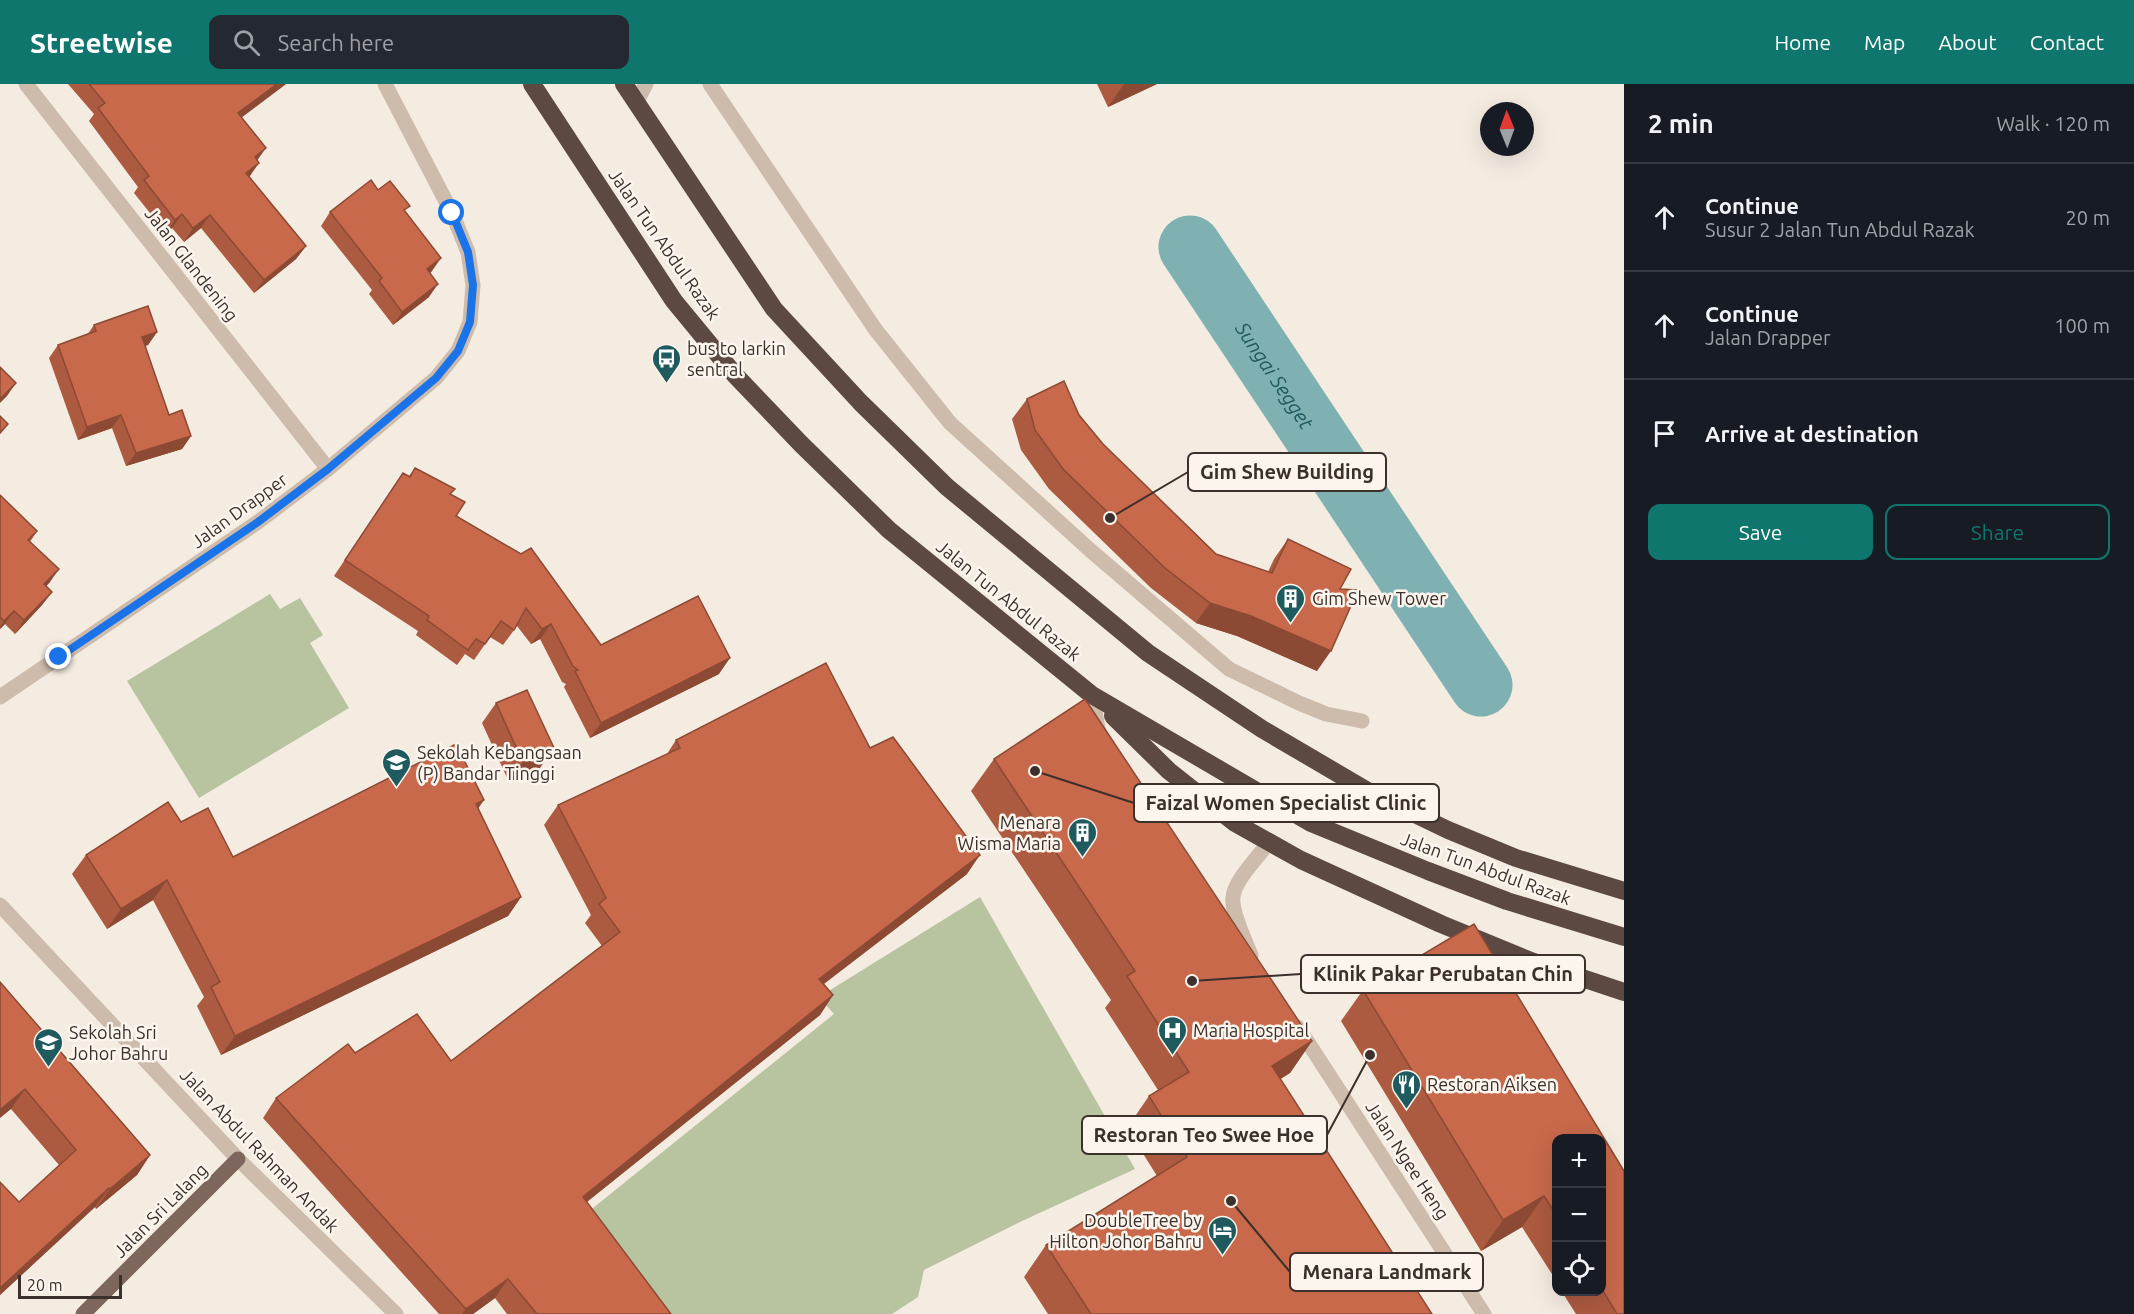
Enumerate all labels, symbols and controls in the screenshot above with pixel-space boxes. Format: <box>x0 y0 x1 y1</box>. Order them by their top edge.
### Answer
search box <box>209 15 629 69</box>
icon: search <box>230 26 263 59</box>
text: Streetwise <box>30 27 173 58</box>
text: Search here <box>278 30 394 55</box>
text: Home <box>1774 30 1831 54</box>
text: Map <box>1864 30 1905 54</box>
text: About <box>1938 30 1997 54</box>
text: Contact <box>2030 30 2104 54</box>
north arrow <box>1480 102 1534 156</box>
text: 2 min <box>1648 109 1714 138</box>
text: Walk · 120 m <box>1997 112 2110 135</box>
street label: Jalan Tun Abdul Razak <box>605 165 725 323</box>
text: Continue <box>1705 193 1799 218</box>
route start <box>438 199 464 225</box>
icon: ahead <box>1648 201 1681 234</box>
street label: Jalan Glandening <box>141 203 243 325</box>
text: 20 m <box>2066 206 2110 229</box>
text: Susur 2 Jalan Tun Abdul Razak <box>1705 218 1975 241</box>
text: Continue <box>1705 301 1799 326</box>
icon: ahead <box>1648 309 1681 342</box>
text: 100 m <box>2054 314 2110 337</box>
water label: Sungai Segget <box>1231 317 1319 433</box>
text: Jalan Drapper <box>1705 326 1831 349</box>
place label: bus to larkin sentral <box>687 338 786 379</box>
bus stop icon: bus to larkin sentral <box>650 342 682 384</box>
icon: arrive <box>1648 417 1681 450</box>
text: Arrive at destination <box>1705 421 1919 446</box>
callout: Gim Shew Building <box>1188 453 1386 491</box>
text: Gim Shew Building <box>1200 460 1374 483</box>
street label: Jalan Drapper <box>187 469 291 551</box>
button: Save <box>1648 504 1873 560</box>
button: Share <box>1885 504 2110 560</box>
street label: Jalan Tun Abdul Razak <box>933 536 1085 664</box>
building icon: Gim Shew Tower <box>1275 582 1307 624</box>
place label: Gim Shew Tower <box>1312 588 1446 608</box>
route end <box>45 643 71 669</box>
place label: Sekolah Kebangsaan (P) Bandar Tinggi <box>417 742 582 784</box>
school or university icon: Sekolah Kebangsaan (P) Bandar Tinggi <box>380 746 412 788</box>
callout: Faizal Women Specialist Clinic <box>1134 784 1439 822</box>
text: Faizal Women Specialist Clinic <box>1146 791 1427 814</box>
place label: Menara Wisma Maria <box>958 812 1061 853</box>
building icon: Menara Wisma Maria <box>1066 816 1098 858</box>
street label: Jalan Tun Abdul Razak <box>1398 828 1574 908</box>
callout: Klinik Pakar Perubatan Chin <box>1301 955 1585 993</box>
text: Klinik Pakar Perubatan Chin <box>1313 962 1573 985</box>
hospital icon: Maria Hospital <box>1156 1014 1188 1056</box>
place label: Maria Hospital <box>1193 1020 1310 1040</box>
place label: Sekolah Sri Johor Bahru <box>69 1022 168 1063</box>
school or university icon: Sekolah Sri Johor Bahru <box>32 1026 64 1068</box>
street label: Jalan Abdul Rahman Andak <box>177 1064 343 1236</box>
restaurant icon: Restoran Aiksen <box>1390 1068 1422 1110</box>
place label: Restoran Aiksen <box>1427 1074 1557 1094</box>
street label: Jalan Ngee Heng <box>1362 1097 1454 1223</box>
callout: Restoran Teo Swee Hoe <box>1082 1116 1327 1154</box>
text: Restoran Teo Swee Hoe <box>1094 1123 1314 1146</box>
map controls <box>1552 1134 1606 1296</box>
button: + <box>1552 1134 1606 1188</box>
street label: Jalan Sri Lalang <box>109 1159 211 1261</box>
button: − <box>1552 1188 1606 1242</box>
place label: DoubleTree by Hilton Johor Bahru <box>1049 1210 1202 1251</box>
hotel icon: DoubleTree by Hilton Johor Bahru <box>1207 1214 1239 1256</box>
button: locate <box>1552 1242 1606 1296</box>
callout: Menara Landmark <box>1290 1253 1483 1291</box>
text: Menara Landmark <box>1303 1260 1471 1283</box>
scale bar <box>18 1272 122 1300</box>
text: 20 m <box>27 1276 63 1294</box>

